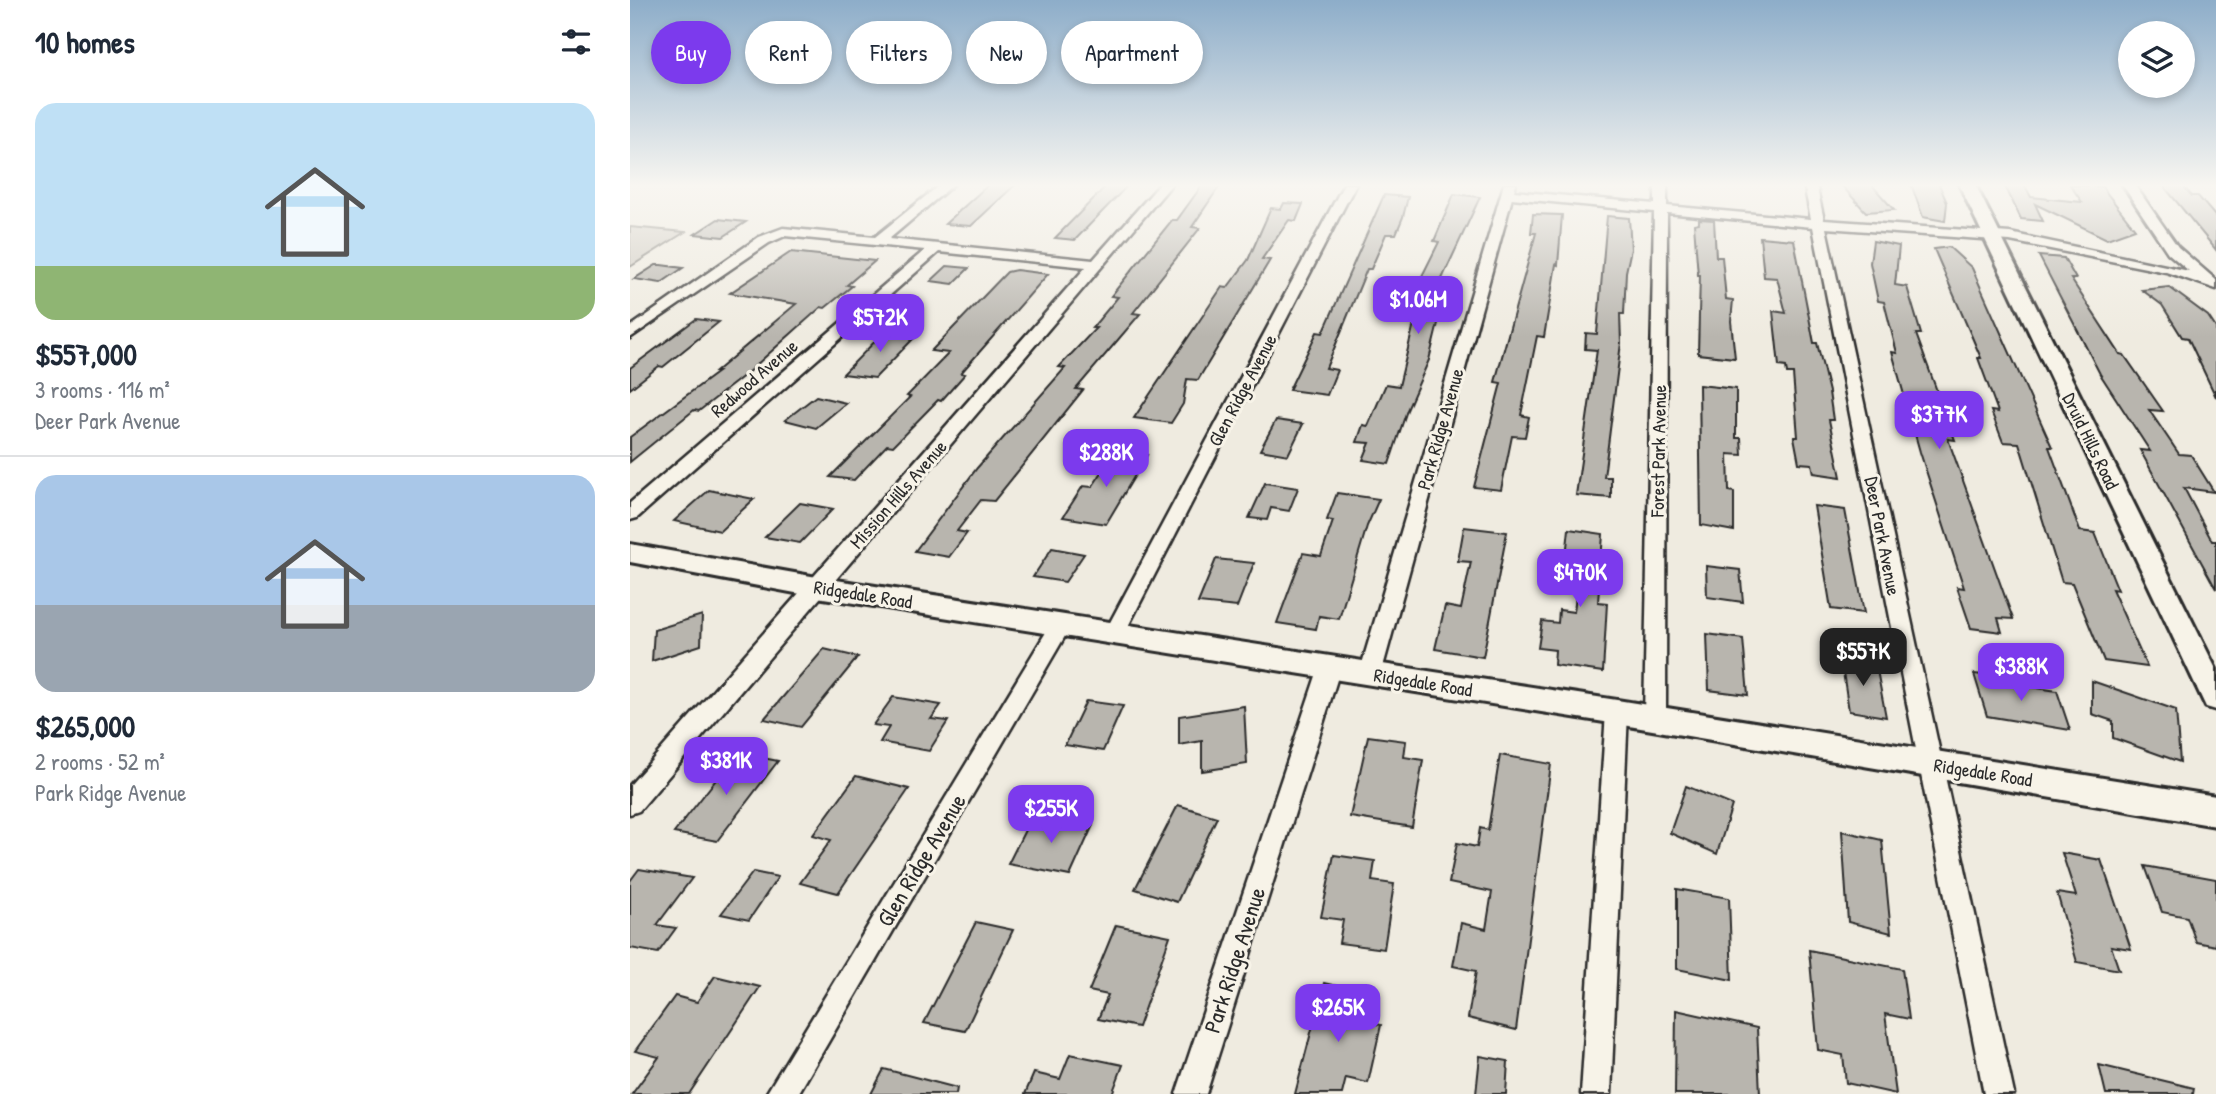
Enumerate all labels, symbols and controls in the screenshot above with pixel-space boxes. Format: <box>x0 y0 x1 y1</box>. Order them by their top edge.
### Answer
chip: Buy <box>651 21 731 84</box>
chip: Rent <box>745 21 832 84</box>
chip: Filters <box>846 21 952 84</box>
chip: New <box>966 21 1047 84</box>
chip: Apartment <box>1061 21 1203 84</box>
map controls <box>2118 21 2195 98</box>
button: layers <box>2118 21 2195 98</box>
text: 10 homes <box>35 22 135 62</box>
icon: filters <box>557 23 595 61</box>
icon: home <box>252 149 378 275</box>
pin: $1.06M <box>1361 276 1475 336</box>
text: $1.06M <box>1389 283 1447 314</box>
pin: $572K <box>831 294 929 354</box>
text: $572K <box>852 301 908 332</box>
street label: Glen Ridge Avenue <box>1202 329 1283 451</box>
street label: Redwood Avenue <box>705 333 803 423</box>
text: $557,000 <box>35 334 137 374</box>
street label: Park Ridge Avenue <box>1410 365 1470 493</box>
text: 3 rooms · 116 m² <box>35 374 170 405</box>
street label: Forest Park Avenue <box>1644 384 1672 518</box>
street label: Druid Hills Road <box>2056 389 2126 494</box>
pin: $377K <box>1890 392 1988 451</box>
text: $377K <box>1911 398 1967 429</box>
text: Deer Park Avenue <box>35 405 180 436</box>
pin: $288K <box>1057 430 1155 489</box>
street label: Mission Hills Avenue <box>843 434 953 554</box>
text: $288K <box>1079 436 1133 467</box>
street label: Deer Park Avenue <box>1859 475 1907 598</box>
icon: home <box>252 521 378 647</box>
pin: $470K <box>1531 550 1629 609</box>
text: $470K <box>1553 556 1607 587</box>
street label: Ridgedale Road <box>812 573 915 615</box>
pin: $557K <box>1814 628 1912 688</box>
text: $557K <box>1836 635 1890 666</box>
pin: $388K <box>1972 644 2070 703</box>
text: $388K <box>1994 650 2048 681</box>
street label: Ridgedale Road <box>1372 661 1475 703</box>
text: $265,000 <box>35 706 135 746</box>
pin: $381K <box>677 738 775 797</box>
text: $381K <box>700 744 752 775</box>
text: 2 rooms · 52 m² <box>35 746 165 777</box>
street label: Ridgedale Road <box>1932 751 2035 793</box>
text: Park Ridge Avenue <box>35 777 186 808</box>
pin: $255K <box>1002 786 1100 845</box>
street label: Glen Ridge Avenue <box>869 788 973 932</box>
text: $255K <box>1024 792 1078 823</box>
street label: Park Ridge Avenue <box>1196 883 1272 1037</box>
pin: $265K <box>1289 984 1387 1044</box>
text: $265K <box>1311 991 1365 1022</box>

